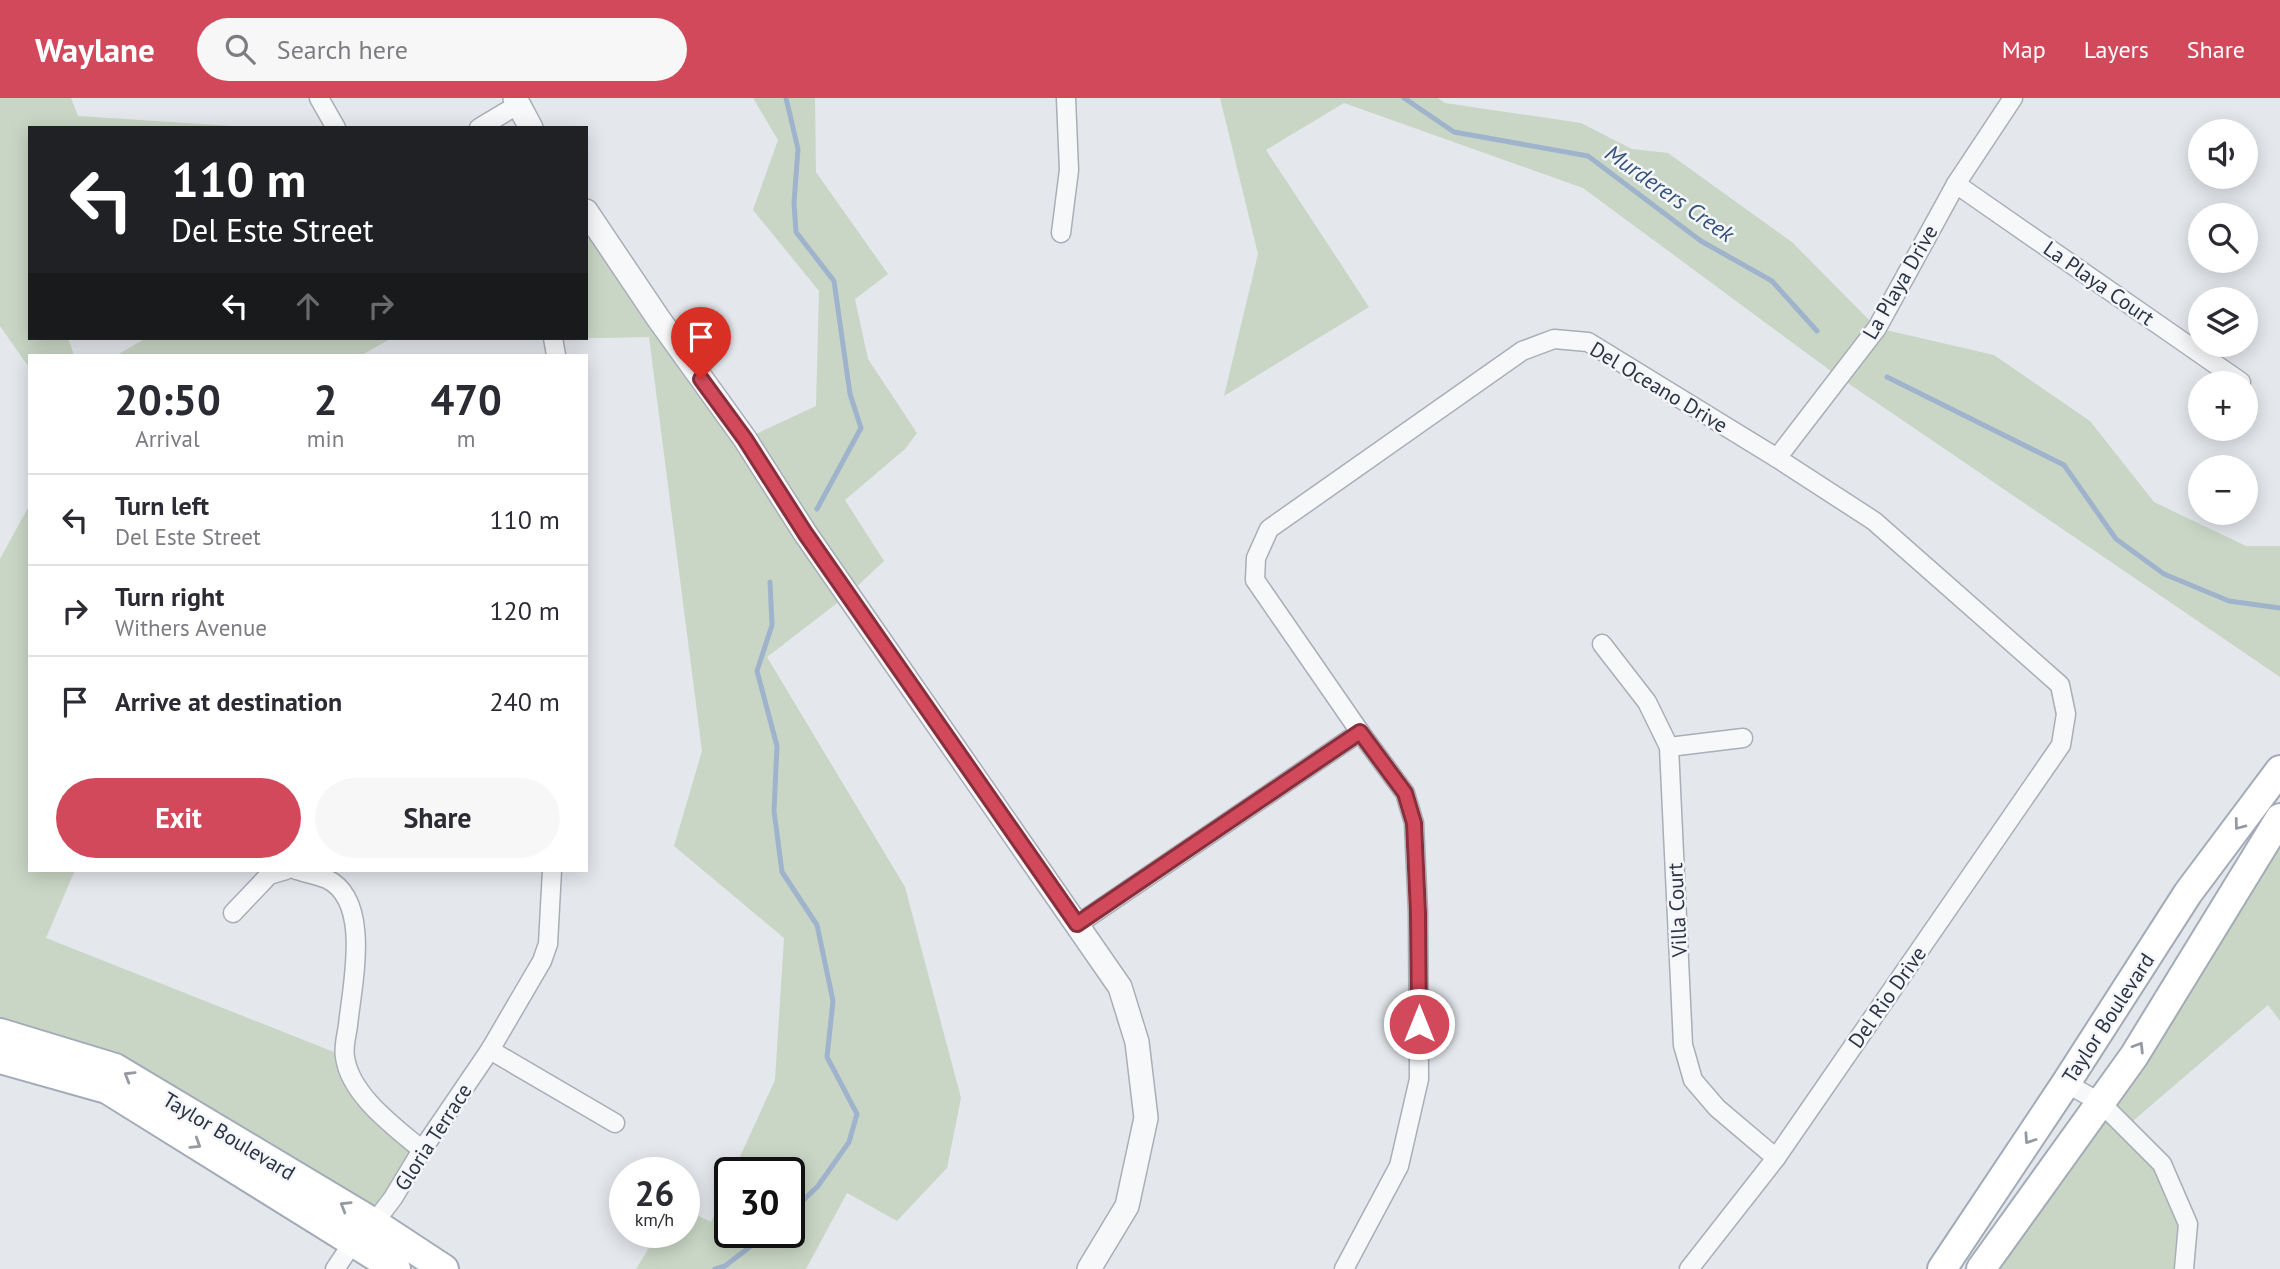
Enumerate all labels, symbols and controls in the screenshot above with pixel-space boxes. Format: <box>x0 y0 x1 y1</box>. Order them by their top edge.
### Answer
search box <box>197 18 687 81</box>
text: Waylane <box>35 28 155 71</box>
icon: search <box>221 30 259 68</box>
text: Search here <box>277 33 408 66</box>
text: Map <box>2002 34 2046 65</box>
text: Layers <box>2084 34 2149 65</box>
text: Share <box>2187 34 2245 65</box>
map controls <box>2188 119 2258 525</box>
button: sound <box>2188 119 2258 189</box>
water label: Murderers Creek <box>1600 138 1741 249</box>
text: 110 m <box>171 147 306 211</box>
icon: left <box>56 154 147 245</box>
button: search <box>2188 203 2258 273</box>
text: Del Este Street <box>171 209 374 251</box>
street label: La Playa Drive <box>1856 220 1944 344</box>
street label: La Playa Court <box>2038 235 2160 331</box>
icon: left <box>216 287 254 325</box>
icon: ahead <box>289 287 327 325</box>
icon: right <box>362 287 400 325</box>
button: layers <box>2188 287 2258 357</box>
pin <box>671 307 731 379</box>
icon: arrive <box>682 318 720 356</box>
street label: Del Oceano Drive <box>1585 335 1733 439</box>
button: + <box>2188 371 2258 441</box>
text: 20:50 <box>114 372 221 427</box>
text: 2 <box>314 372 337 427</box>
text: 470 <box>430 372 502 427</box>
text: Arrival <box>135 424 200 453</box>
text: min <box>307 424 344 453</box>
text: m <box>457 424 475 453</box>
button: − <box>2188 455 2258 525</box>
text: Turn left <box>115 489 209 522</box>
icon: left <box>56 501 94 539</box>
text: 110 m <box>489 503 560 536</box>
text: Del Este Street <box>115 522 261 551</box>
text: Turn right <box>115 580 224 613</box>
icon: right <box>56 592 94 630</box>
text: 120 m <box>489 594 560 627</box>
text: Withers Avenue <box>115 613 267 642</box>
icon: arrive <box>56 683 94 721</box>
text: Arrive at destination <box>115 685 342 718</box>
text: 240 m <box>489 685 560 718</box>
button: Exit <box>56 778 301 858</box>
button: Share <box>315 778 560 858</box>
one-way arrow <box>2235 817 2247 830</box>
street label: Villa Court <box>1661 862 1693 959</box>
street label: Del Rio Drive <box>1842 941 1932 1053</box>
street label: Taylor Boulevard <box>2056 948 2160 1088</box>
position arrow <box>1382 987 1456 1061</box>
one-way arrow <box>2131 1041 2144 1054</box>
one-way arrow <box>124 1072 137 1085</box>
street label: Gloria Terrace <box>388 1078 478 1196</box>
street label: Taylor Boulevard <box>158 1086 300 1186</box>
one-way arrow <box>2024 1132 2037 1145</box>
one-way arrow <box>188 1135 201 1148</box>
speed limit sign: 30 <box>714 1157 805 1248</box>
text: 26 <box>635 1170 674 1216</box>
one-way arrow <box>340 1201 353 1214</box>
text: km/h <box>635 1208 674 1231</box>

